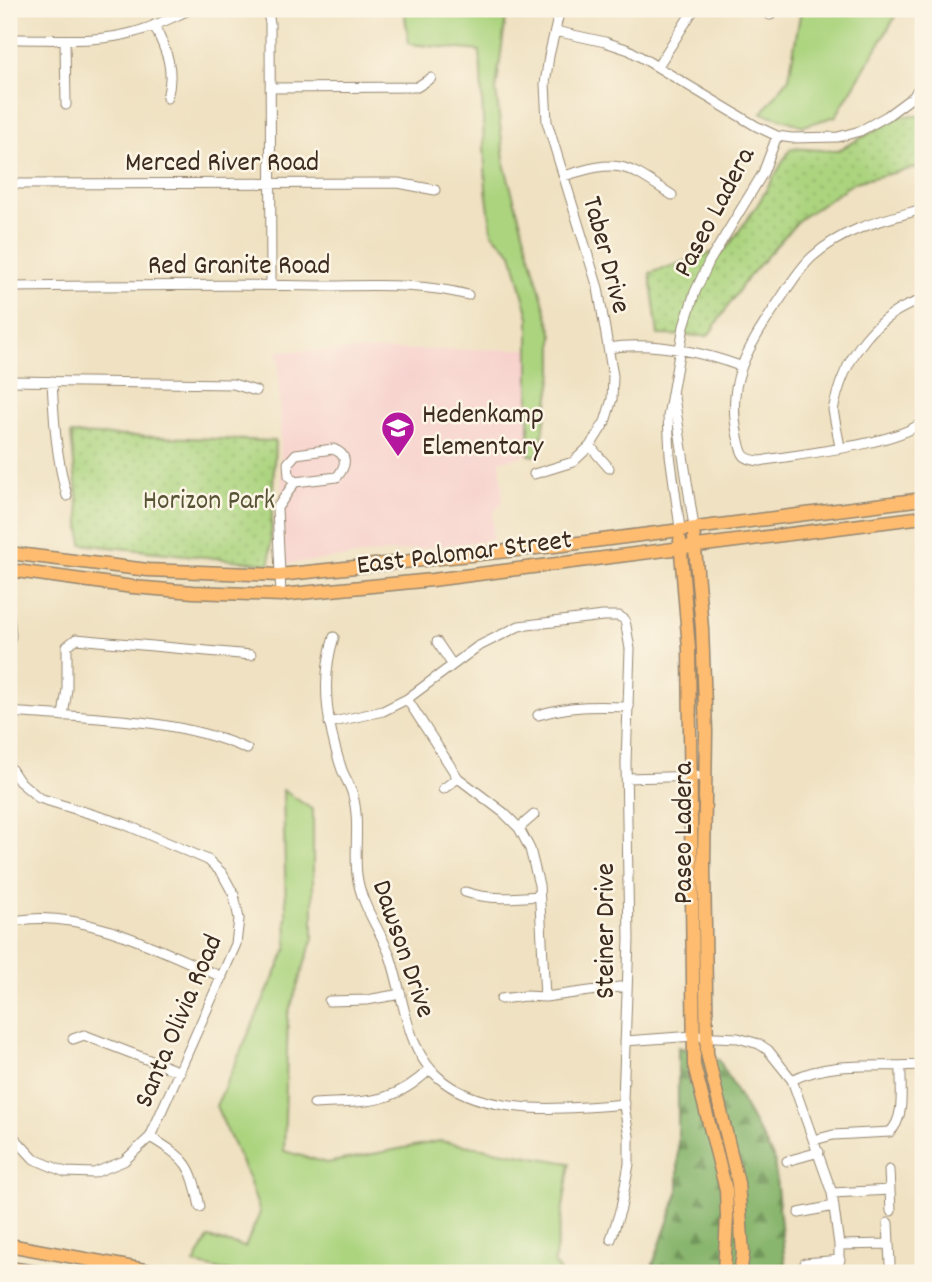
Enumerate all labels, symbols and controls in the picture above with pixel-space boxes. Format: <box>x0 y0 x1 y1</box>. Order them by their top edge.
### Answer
street label: Paseo Ladera <box>665 140 768 286</box>
street label: Merced River Road <box>125 145 319 185</box>
street label: Taber Drive <box>569 192 639 318</box>
street label: Red Granite Road <box>148 248 330 288</box>
place label: Hedenkamp Elementary <box>422 397 544 469</box>
school or university icon: Hedenkamp Elementary <box>379 409 417 458</box>
park label: Horizon Park <box>143 483 275 523</box>
street label: East Palomar Street <box>355 522 575 588</box>
street label: Paseo Ladera <box>666 761 706 904</box>
street label: Steiner Drive <box>588 863 628 999</box>
street label: Dawson Drive <box>359 875 443 1024</box>
street label: Santa Olivia Road <box>126 929 235 1115</box>

